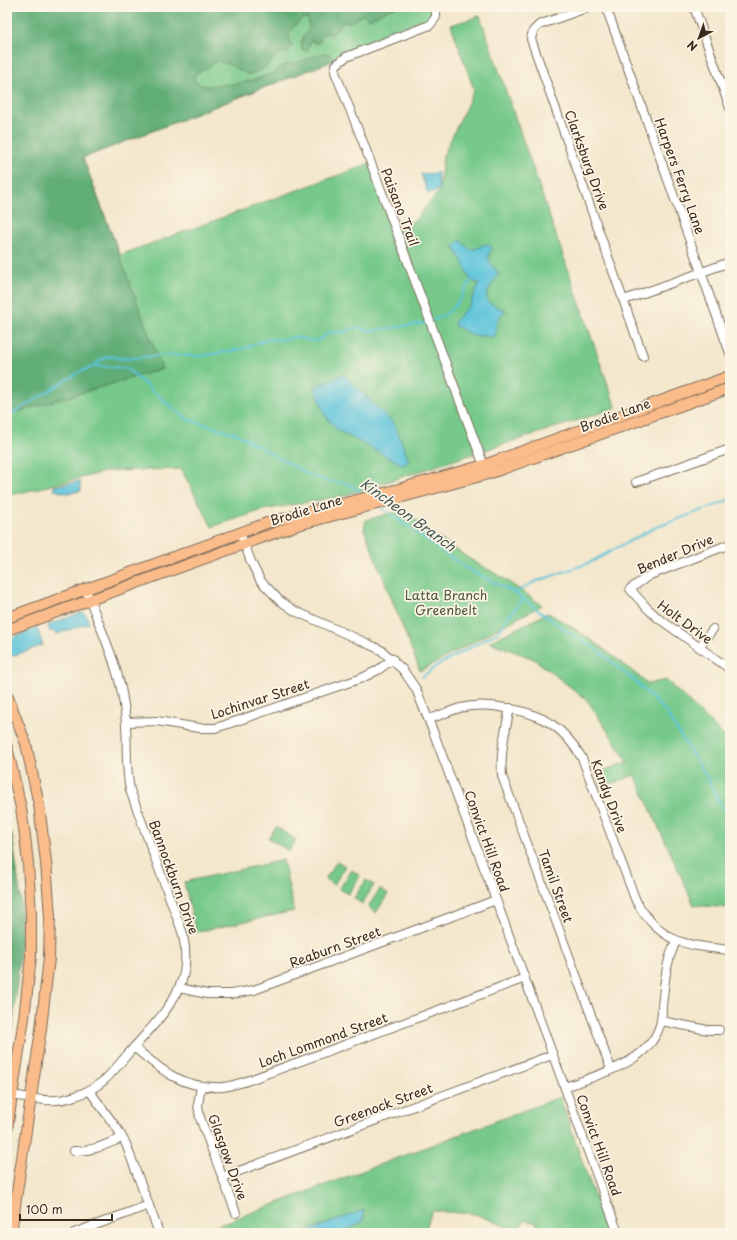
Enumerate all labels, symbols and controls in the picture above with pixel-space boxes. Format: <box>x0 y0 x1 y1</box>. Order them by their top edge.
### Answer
north arrow <box>679 18 719 58</box>
text: N <box>683 36 701 55</box>
street label: Clarksburg Drive <box>561 107 614 213</box>
street label: Harpers Ferry Lane <box>651 115 710 237</box>
street label: Paisano Trail <box>377 165 424 249</box>
street label: Brodie Lane <box>577 393 653 436</box>
water label: Kincheon Branch <box>356 473 461 557</box>
street label: Brodie Lane <box>268 490 344 529</box>
street label: Bender Drive <box>634 529 716 578</box>
park label: Latta Branch Greenbelt <box>405 585 487 619</box>
street label: Holt Drive <box>654 595 717 648</box>
street label: Lochinvar Street <box>208 674 311 723</box>
street label: Kandy Drive <box>587 756 632 835</box>
street label: Convict Hill Road <box>460 787 515 894</box>
street label: Bannockburn Drive <box>145 817 204 937</box>
street label: Tamil Street <box>534 847 579 925</box>
street label: Reaburn Street <box>287 921 383 972</box>
street label: Loch Lommond Street <box>256 1007 390 1072</box>
street label: Greenock Street <box>331 1078 435 1131</box>
street label: Convict Hill Road <box>572 1091 627 1198</box>
street label: Glasgow Drive <box>204 1111 253 1203</box>
scale bar <box>20 1196 112 1222</box>
text: 100 m <box>26 1200 63 1218</box>

